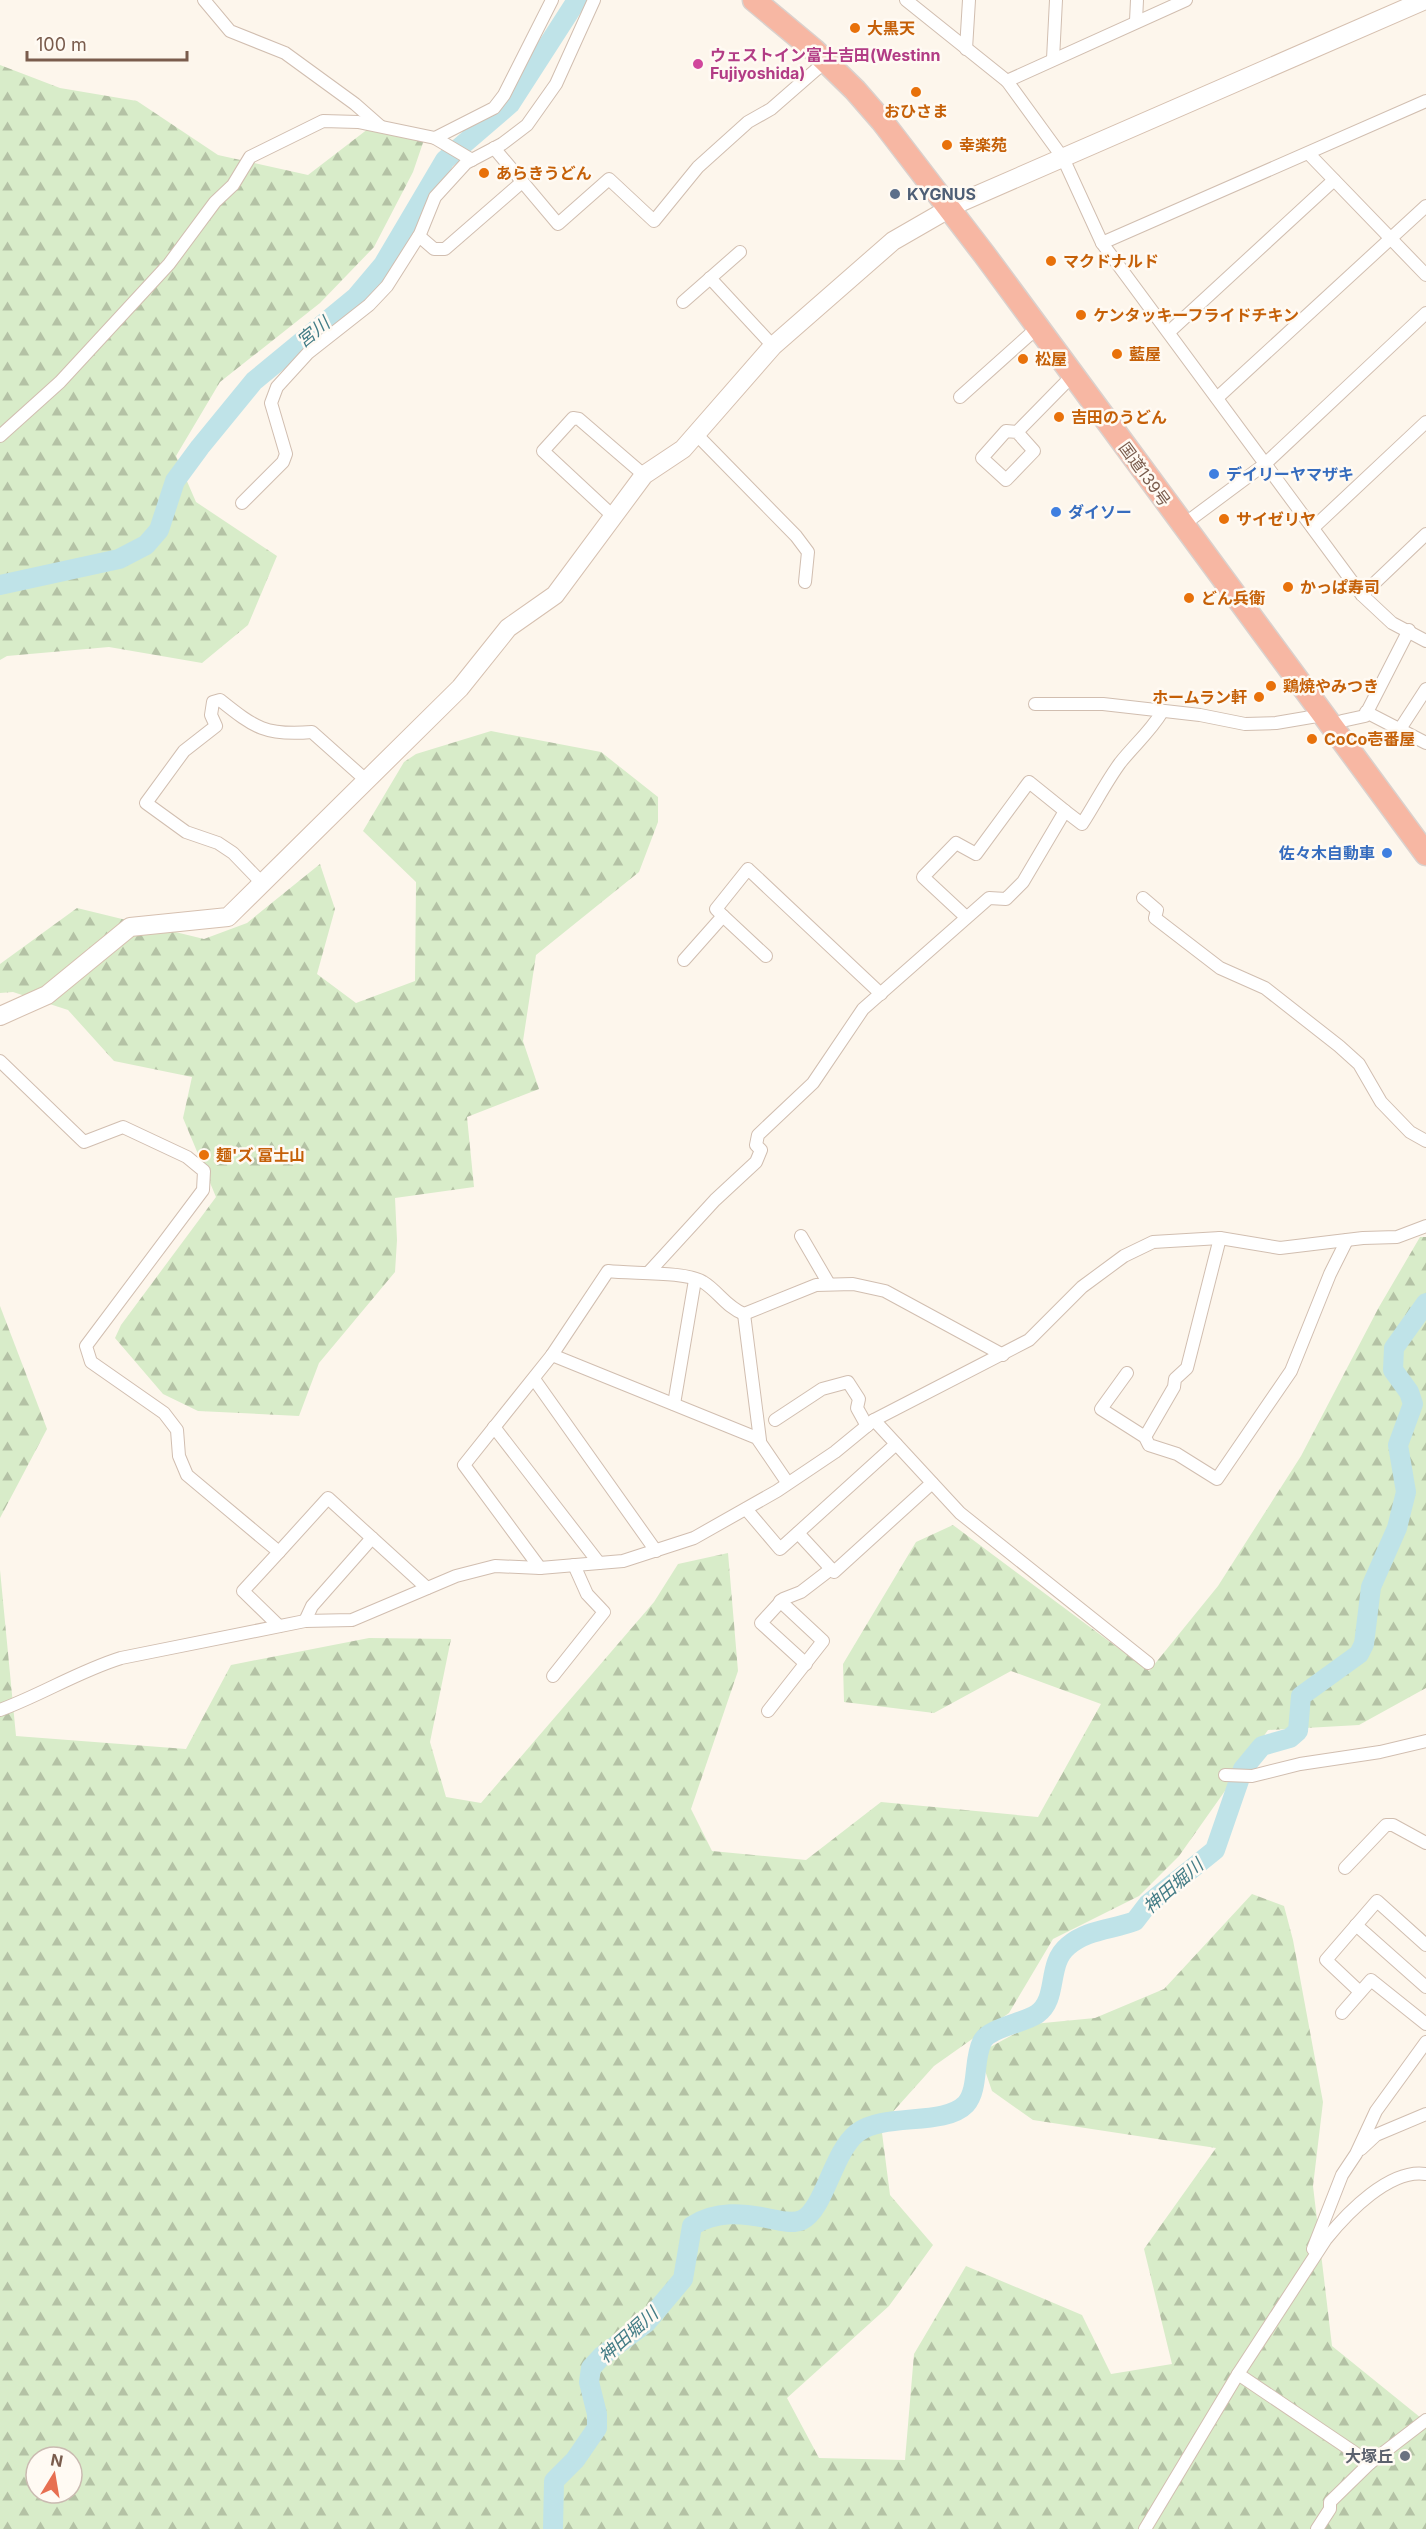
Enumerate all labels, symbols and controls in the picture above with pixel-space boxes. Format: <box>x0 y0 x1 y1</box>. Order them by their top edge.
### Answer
place label: 大黒天 <box>867 18 915 38</box>
marker: 大黒天 <box>848 21 862 35</box>
scale bar <box>27 24 188 62</box>
text: 100 m <box>36 34 87 55</box>
place label: ウェストイン富士吉田(Westinn Fujiyoshida) <box>710 45 940 83</box>
marker: ウェストイン富士吉田(Westinn Fujiyoshida) <box>691 57 705 71</box>
marker: おひさま <box>909 85 923 99</box>
place label: おひさま <box>884 101 948 121</box>
place label: 幸楽苑 <box>959 135 1007 155</box>
marker: 幸楽苑 <box>940 138 954 152</box>
place label: あらきうどん <box>496 163 592 183</box>
marker: あらきうどん <box>477 166 491 180</box>
place label: KYGNUS <box>907 184 976 204</box>
marker: KYGNUS <box>888 187 902 201</box>
place label: マクドナルド <box>1063 251 1159 271</box>
marker: マクドナルド <box>1044 254 1058 268</box>
place label: ケンタッキーフライドチキン <box>1093 305 1299 325</box>
marker: ケンタッキーフライドチキン <box>1074 308 1088 322</box>
water label: 宮川 <box>292 311 335 351</box>
place label: 藍屋 <box>1129 344 1161 364</box>
marker: 藍屋 <box>1110 347 1124 361</box>
place label: 松屋 <box>1035 349 1067 369</box>
marker: 松屋 <box>1016 352 1030 366</box>
place label: 吉田のうどん <box>1071 407 1167 427</box>
marker: 吉田のうどん <box>1052 410 1066 424</box>
street label: 国道139号 <box>1115 438 1175 510</box>
place label: デイリーヤマザキ <box>1226 464 1354 484</box>
marker: デイリーヤマザキ <box>1207 467 1221 481</box>
place label: ダイソー <box>1068 502 1132 522</box>
marker: ダイソー <box>1049 505 1063 519</box>
place label: サイゼリヤ <box>1236 509 1316 529</box>
marker: サイゼリヤ <box>1217 512 1231 526</box>
place label: かっぱ寿司 <box>1300 577 1380 597</box>
marker: かっぱ寿司 <box>1281 580 1295 594</box>
place label: どん兵衛 <box>1201 588 1265 608</box>
marker: どん兵衛 <box>1182 591 1196 605</box>
place label: 鶏焼やみつき <box>1283 676 1379 696</box>
marker: 鶏焼やみつき <box>1264 679 1278 693</box>
place label: ホームラン軒 <box>1152 687 1247 707</box>
marker: ホームラン軒 <box>1252 690 1266 704</box>
place label: CoCo壱番屋 <box>1324 729 1415 749</box>
marker: CoCo壱番屋 <box>1305 732 1319 746</box>
place label: 佐々木自動車 <box>1278 843 1375 863</box>
marker: 佐々木自動車 <box>1380 846 1394 860</box>
place label: 麺'ズ 冨士山 <box>216 1145 305 1165</box>
marker: 麺'ズ 冨士山 <box>197 1148 211 1162</box>
water label: 神田堀川 <box>1139 1853 1209 1918</box>
water label: 神田堀川 <box>594 2302 663 2367</box>
north arrow <box>24 2445 84 2505</box>
place label: 大塚丘 <box>1345 2446 1393 2466</box>
text: N <box>49 2449 65 2471</box>
marker: 大塚丘 <box>1398 2449 1412 2463</box>

